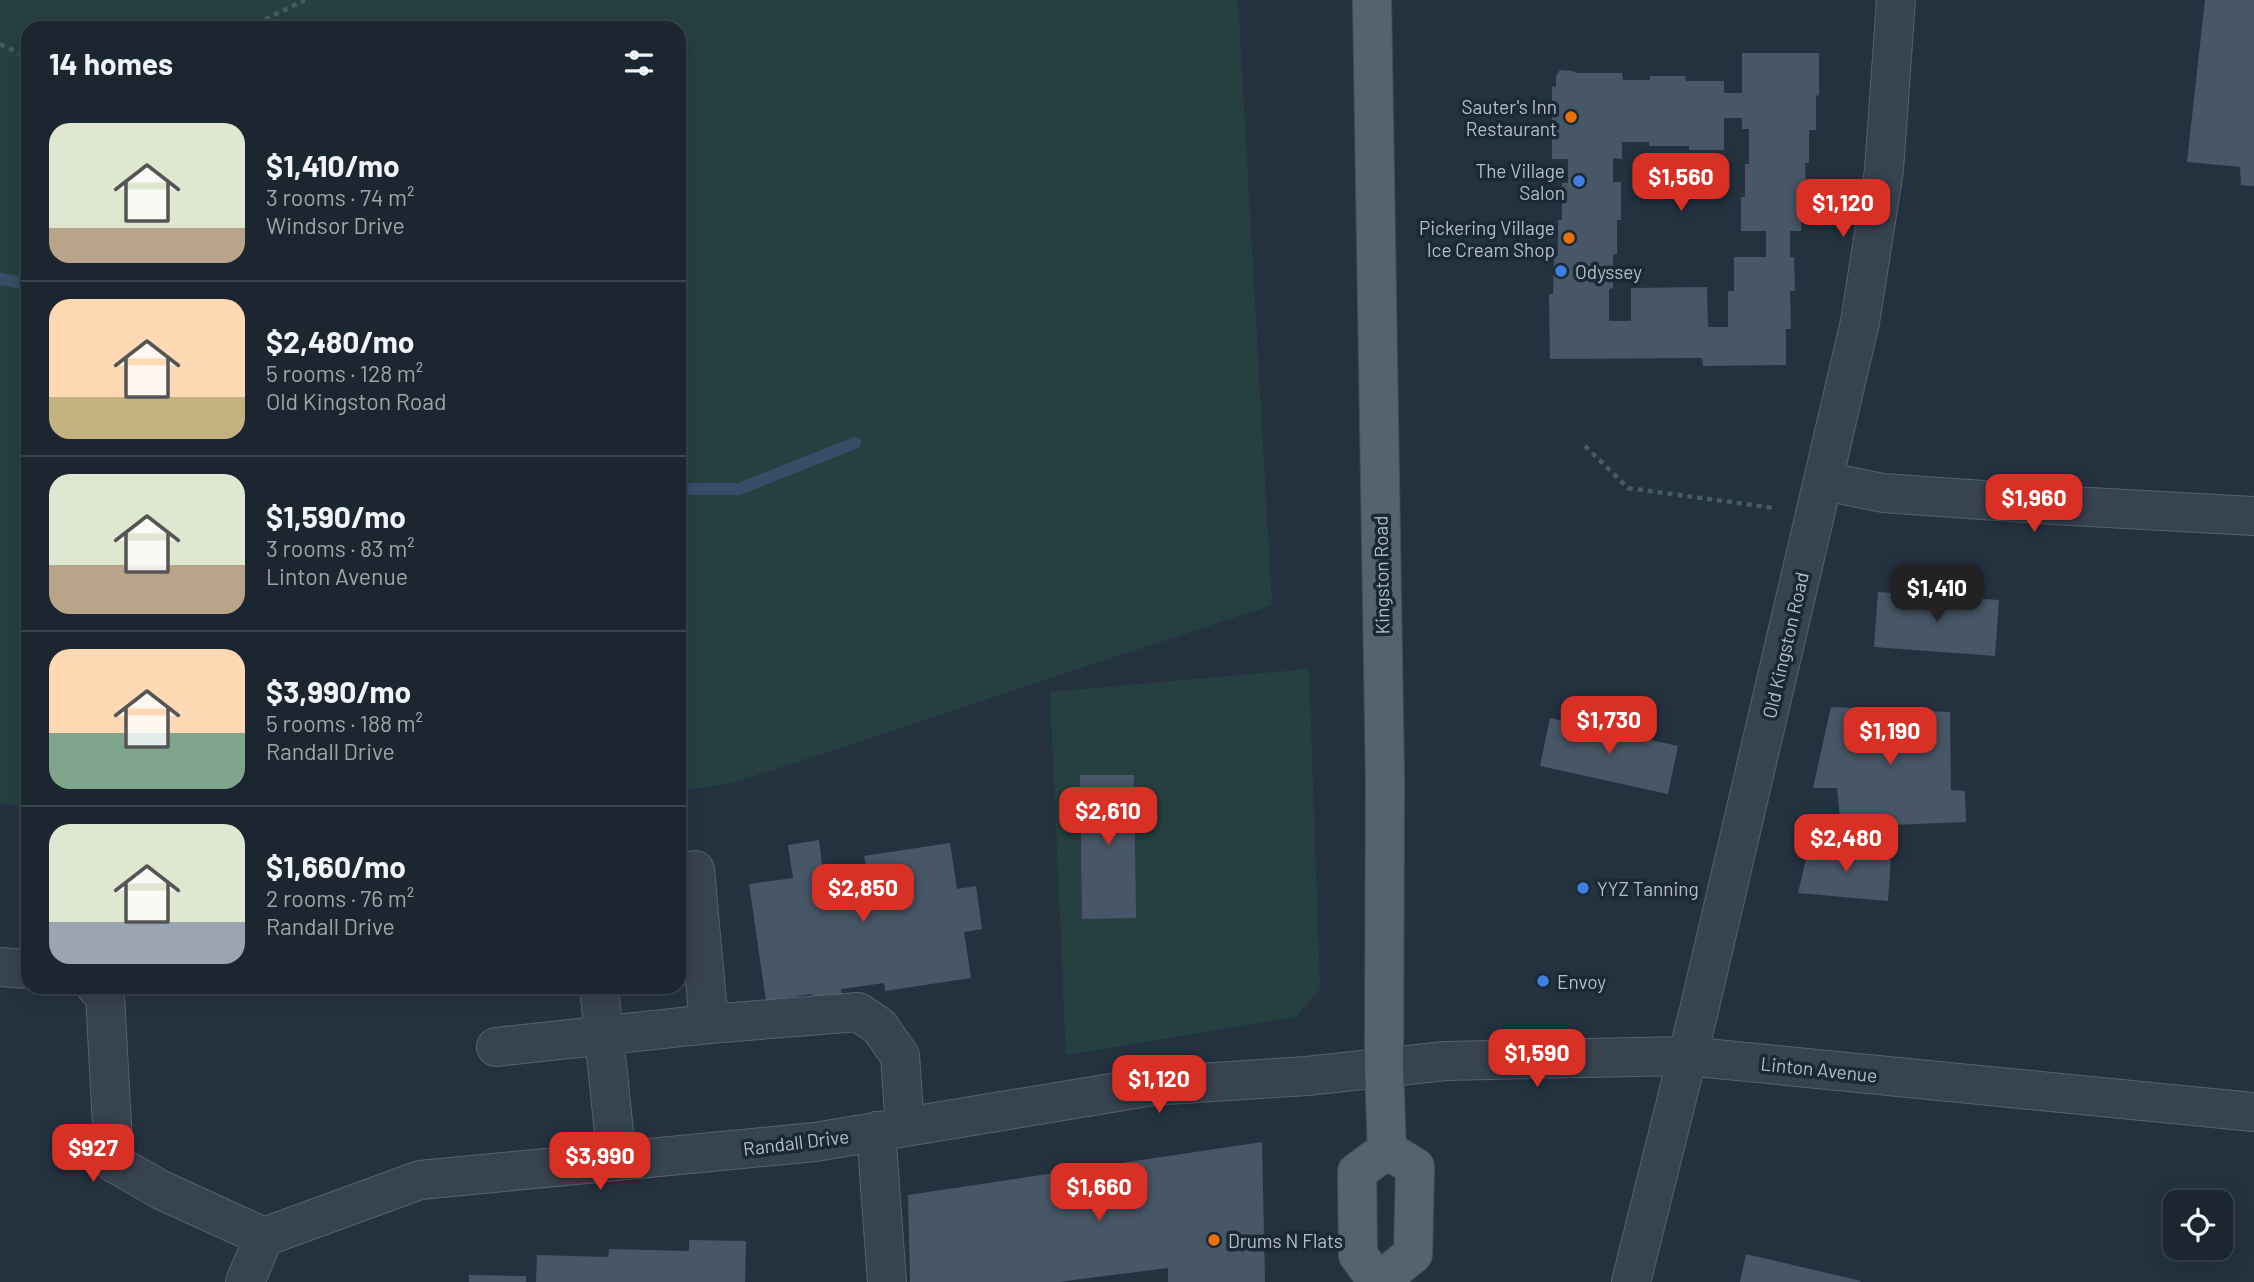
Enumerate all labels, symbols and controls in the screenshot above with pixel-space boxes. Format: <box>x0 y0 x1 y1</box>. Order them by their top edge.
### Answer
icon: filters <box>620 44 658 82</box>
text: 14 homes <box>49 45 173 81</box>
place label: Sauter's Inn Restaurant <box>1461 95 1557 140</box>
marker: Sauter's Inn Restaurant <box>1563 109 1579 125</box>
text: $1,410/mo <box>266 147 400 183</box>
icon: home <box>105 151 189 235</box>
pin: $1,560 <box>1624 154 1738 213</box>
place label: The Village Salon <box>1475 159 1565 204</box>
text: $1,560 <box>1648 162 1714 190</box>
marker: The Village Salon <box>1571 173 1587 189</box>
pin: $1,120 <box>1786 180 1900 239</box>
text: 3 rooms · 74 m² <box>266 183 415 211</box>
text: $1,120 <box>1812 188 1874 216</box>
text: Windsor Drive <box>266 211 405 239</box>
place label: Pickering Village Ice Cream Shop <box>1419 216 1555 261</box>
marker: Pickering Village Ice Cream Shop <box>1561 230 1577 246</box>
place label: Odyssey <box>1575 260 1642 283</box>
marker: Odyssey <box>1553 263 1569 279</box>
text: $2,480/mo <box>266 323 414 359</box>
icon: home <box>105 327 189 411</box>
text: 5 rooms · 128 m² <box>266 359 423 387</box>
text: Old Kingston Road <box>266 387 447 415</box>
pin: $1,960 <box>1977 475 2091 534</box>
text: $1,960 <box>2001 483 2067 511</box>
text: $1,590/mo <box>266 498 406 534</box>
icon: home <box>105 502 189 586</box>
street label: Kingston Road <box>1368 515 1394 635</box>
text: 3 rooms · 83 m² <box>266 534 415 562</box>
text: Linton Avenue <box>266 562 408 590</box>
pin: $1,410 <box>1880 564 1994 624</box>
street label: Old Kingston Road <box>1757 570 1813 720</box>
text: $1,410 <box>1907 573 1967 601</box>
text: $3,990/mo <box>266 673 411 709</box>
icon: home <box>105 677 189 761</box>
pin: $1,730 <box>1552 696 1666 756</box>
text: $1,730 <box>1577 705 1641 733</box>
pin: $1,190 <box>1833 708 1947 767</box>
text: 5 rooms · 188 m² <box>266 709 423 737</box>
text: $1,190 <box>1860 716 1920 744</box>
text: Randall Drive <box>266 737 395 765</box>
pin: $2,610 <box>1051 788 1165 847</box>
text: $2,610 <box>1075 796 1141 824</box>
pin: $2,480 <box>1789 814 1903 874</box>
text: $2,480 <box>1810 823 1882 851</box>
text: $1,660/mo <box>266 848 406 884</box>
icon: home <box>105 852 189 936</box>
pin: $2,850 <box>806 864 920 924</box>
text: $2,850 <box>828 873 898 901</box>
place label: YYZ Tanning <box>1597 877 1699 900</box>
marker: YYZ Tanning <box>1575 880 1591 896</box>
text: 2 rooms · 76 m² <box>266 884 414 912</box>
text: Randall Drive <box>266 912 395 940</box>
place label: Envoy <box>1557 970 1606 993</box>
marker: Envoy <box>1535 973 1551 989</box>
pin: $1,590 <box>1480 1030 1594 1089</box>
text: $1,590 <box>1504 1038 1570 1066</box>
street label: Linton Avenue <box>1759 1051 1879 1087</box>
pin: $1,120 <box>1102 1056 1216 1115</box>
text: $1,120 <box>1128 1064 1190 1092</box>
pin: $927 <box>52 1124 134 1184</box>
street label: Randall Drive <box>742 1124 850 1160</box>
pin: $3,990 <box>543 1132 657 1192</box>
text: $927 <box>68 1133 118 1161</box>
text: $3,990 <box>565 1141 635 1169</box>
pin: $1,660 <box>1042 1164 1156 1223</box>
text: $1,660 <box>1066 1172 1132 1200</box>
map controls <box>2163 1190 2233 1260</box>
button: locate <box>2163 1190 2233 1260</box>
place label: Drums N Flats <box>1228 1229 1343 1252</box>
marker: Drums N Flats <box>1206 1232 1222 1248</box>

